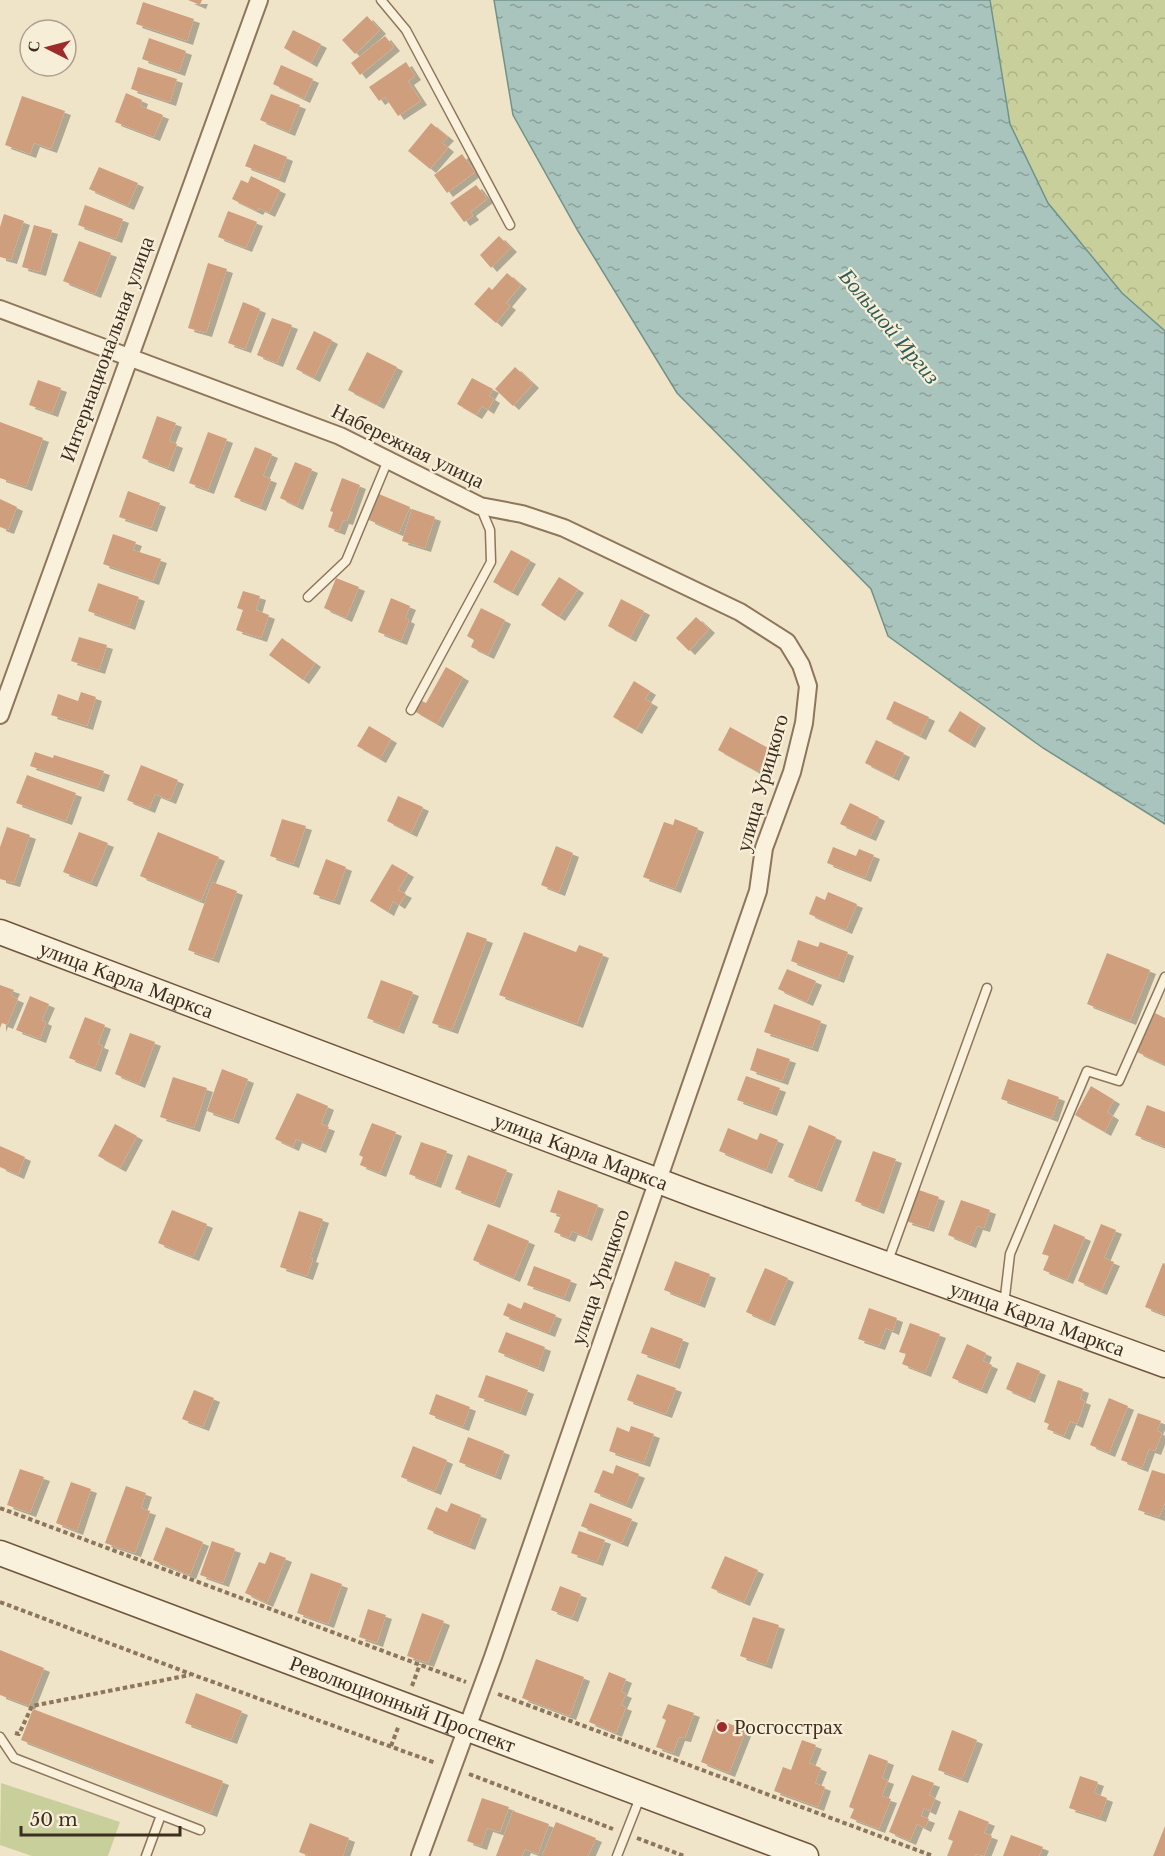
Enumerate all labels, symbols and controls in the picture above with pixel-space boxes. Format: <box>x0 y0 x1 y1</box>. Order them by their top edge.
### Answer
north arrow <box>18 18 78 78</box>
text: С <box>23 40 44 53</box>
street label: Интернациональная улица <box>54 232 160 465</box>
water label: Большой Иргиз <box>833 262 946 390</box>
street label: Набережная улица <box>327 398 489 495</box>
street label: улица Урицкого <box>730 711 794 855</box>
street label: улица Карла Маркса <box>36 935 218 1025</box>
street label: улица Карла Маркса <box>490 1107 672 1197</box>
street label: улица Урицкого <box>565 1206 635 1348</box>
street label: улица Карла Маркса <box>946 1275 1129 1363</box>
street label: Революционный Проспект <box>286 1650 519 1759</box>
place label: Росгосстрах <box>734 1714 844 1740</box>
marker: Росгосстрах <box>715 1720 729 1734</box>
scale bar <box>21 1799 180 1837</box>
text: 50 m <box>30 1809 78 1831</box>

